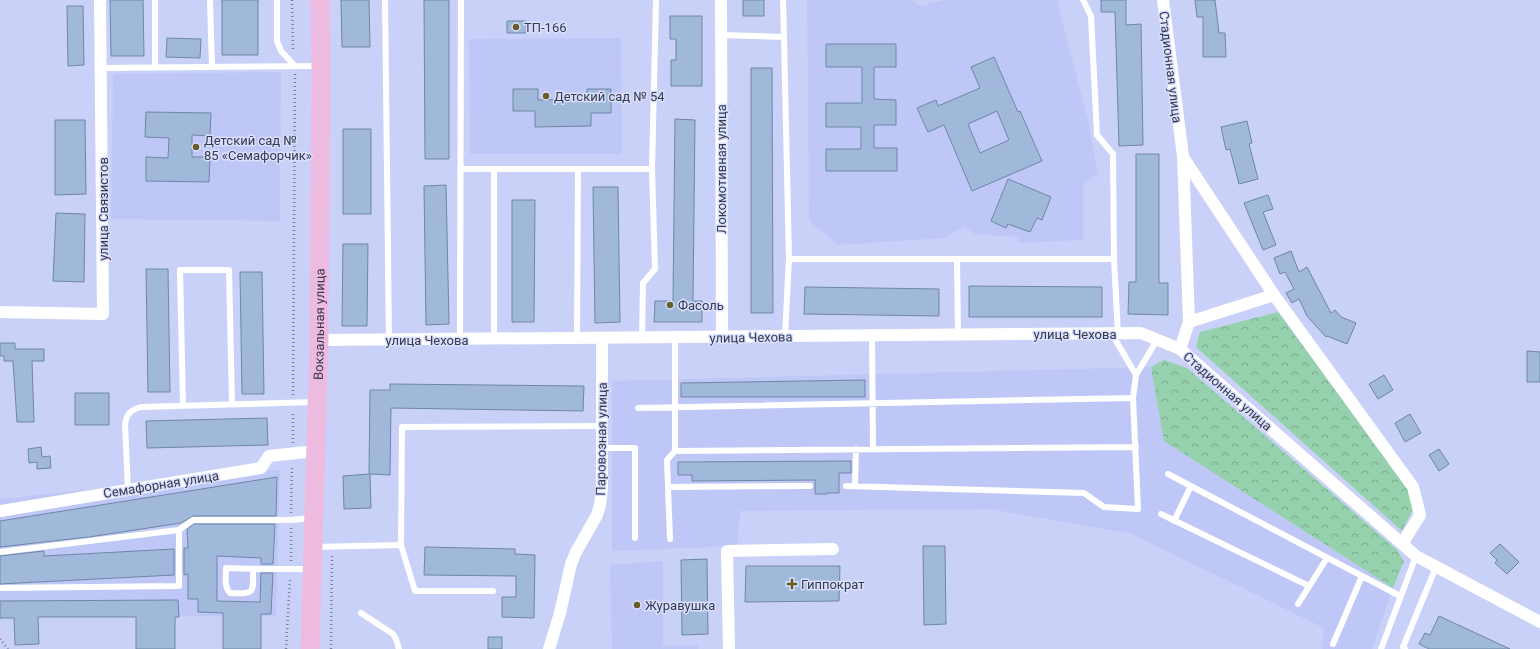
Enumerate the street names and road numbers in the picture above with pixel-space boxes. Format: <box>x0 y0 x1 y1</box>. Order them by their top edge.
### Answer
street label: Стадионная улица <box>1156 10 1185 124</box>
street label: Локомотивная улица <box>714 104 729 234</box>
street label: улица Связистов <box>96 157 111 261</box>
street label: Вокзальная улица <box>311 268 328 380</box>
street label: улица Чехова <box>1034 327 1116 342</box>
street label: улица Чехова <box>709 329 793 346</box>
street label: улица Чехова <box>386 333 468 348</box>
street label: Стадионная улица <box>1180 349 1275 434</box>
street label: Паровозная улица <box>593 382 610 496</box>
street label: Семафорная улица <box>102 468 220 501</box>

